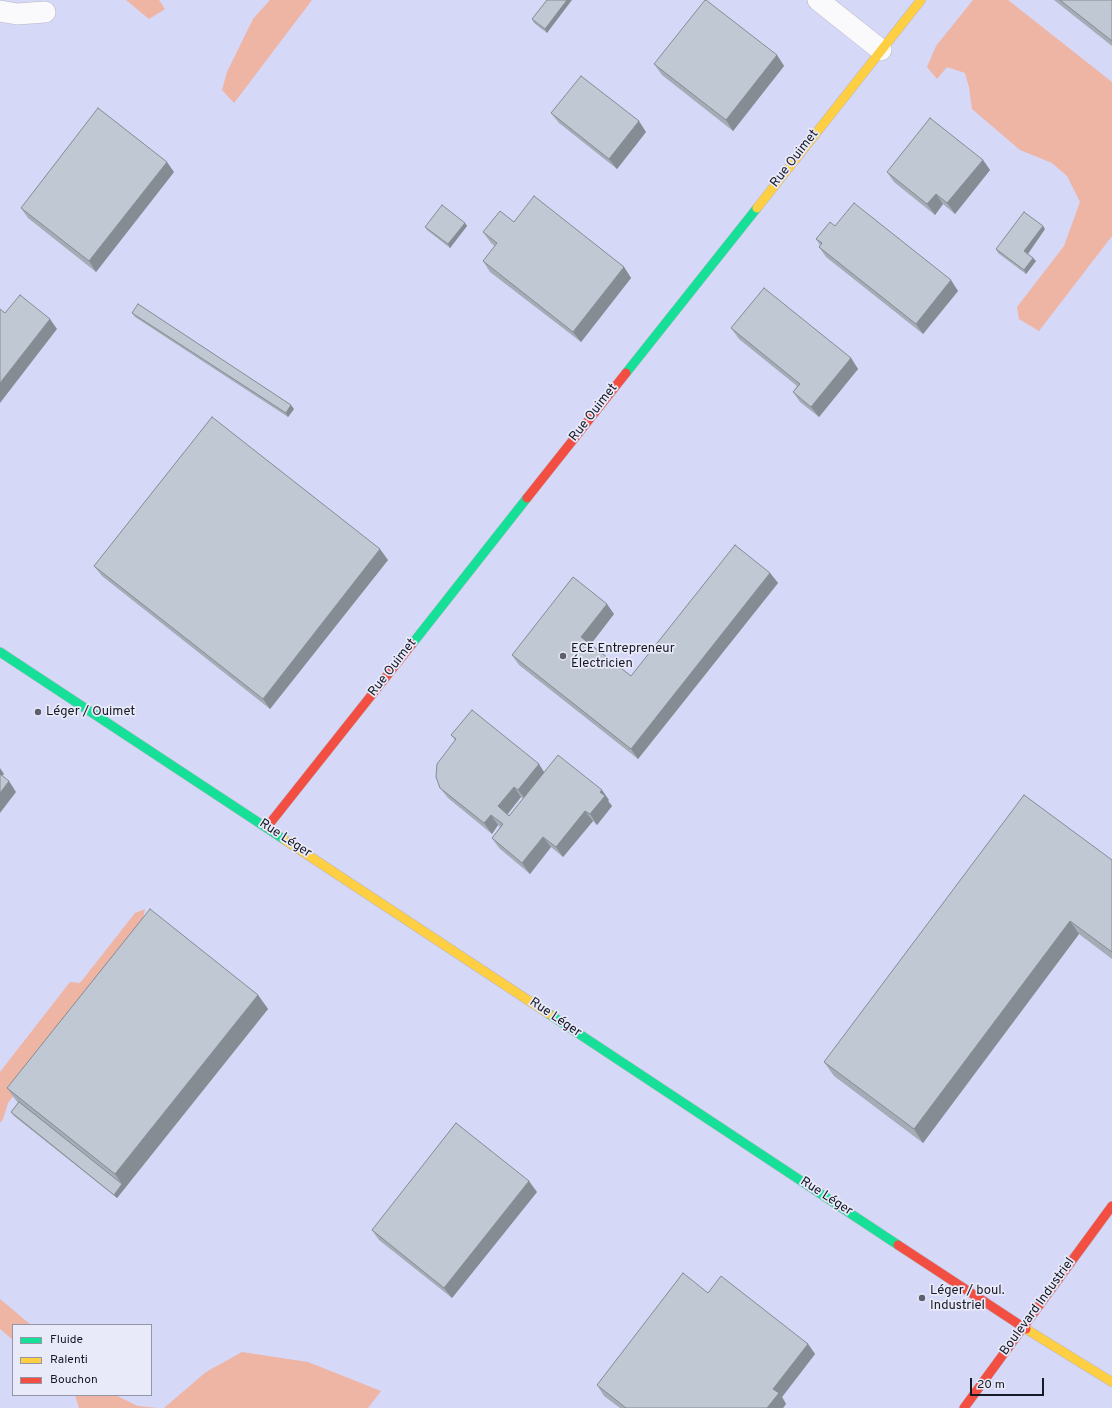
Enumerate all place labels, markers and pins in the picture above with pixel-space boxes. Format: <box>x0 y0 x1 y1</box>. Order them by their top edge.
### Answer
place label: ECE Entrepreneur Électricien <box>571 641 675 672</box>
marker: ECE Entrepreneur Électricien <box>558 651 568 661</box>
place label: Léger / Ouimet <box>46 704 135 720</box>
marker: Léger / Ouimet <box>33 707 43 717</box>
place label: Léger / boul. Industriel <box>930 1283 1005 1314</box>
marker: Léger / boul. Industriel <box>917 1293 927 1303</box>

